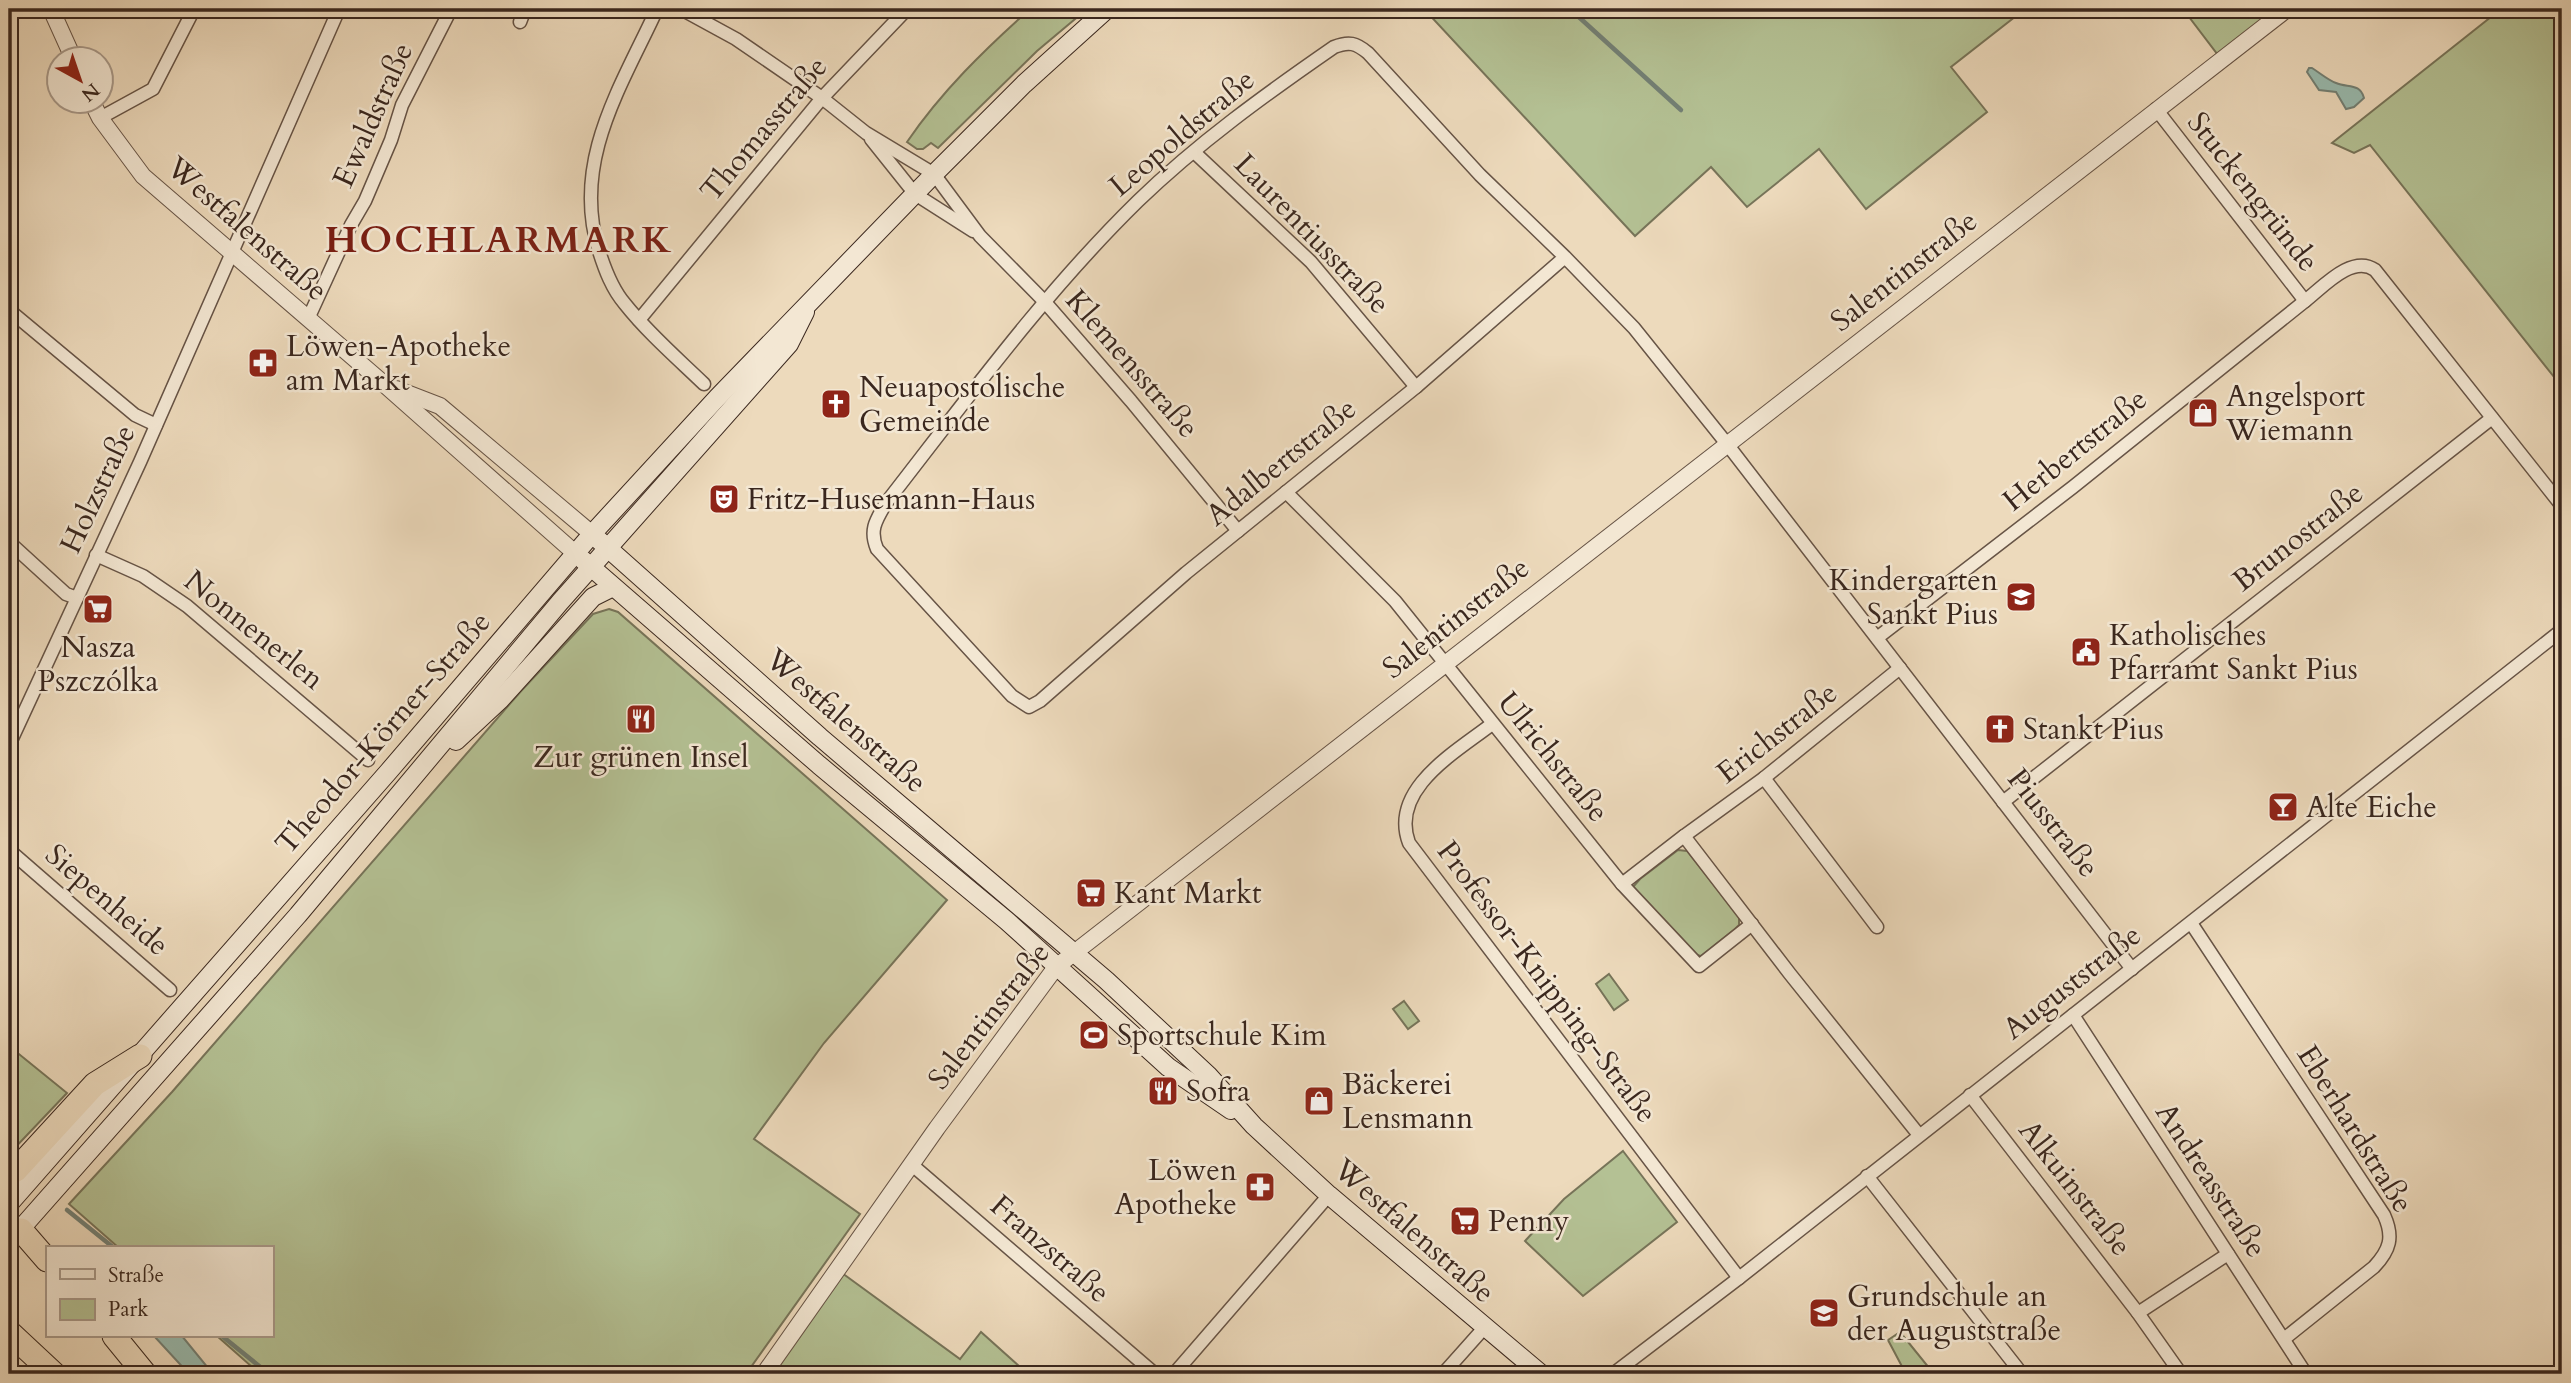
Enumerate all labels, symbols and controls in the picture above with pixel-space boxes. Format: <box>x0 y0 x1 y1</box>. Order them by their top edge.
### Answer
street label: Ewaldstraße <box>323 36 423 194</box>
north arrow <box>46 46 116 116</box>
street label: Thomasstraße <box>691 48 837 210</box>
street label: Leopoldstraße <box>1100 60 1264 206</box>
text: N <box>75 77 105 108</box>
street label: Stuckengründe <box>2178 104 2328 280</box>
street label: Laurentiusstraße <box>1225 145 1399 323</box>
street label: Westfalenstraße <box>157 147 337 311</box>
street label: Salentinstraße <box>1822 201 1986 341</box>
district label: HOCHLARMARK <box>325 215 673 265</box>
street label: Klemensstraße <box>1056 281 1208 447</box>
place label: Löwen-Apotheke am Markt <box>286 326 511 401</box>
pharmacy icon: Löwen-Apotheke am Markt <box>246 346 280 380</box>
place label: Neuapostolische Gemeinde <box>859 367 1065 442</box>
place label: Angelsport Wiemann <box>2225 376 2366 451</box>
street label: Herbertstraße <box>1994 379 2156 521</box>
church icon: Neuapostolische Gemeinde <box>819 387 853 421</box>
street label: Adalbertstraße <box>1197 388 1365 536</box>
shop icon: Angelsport Wiemann <box>2186 396 2220 430</box>
street label: Holzstraße <box>50 418 146 560</box>
street label: Brunostraße <box>2224 473 2372 601</box>
place label: Fritz-Husemann-Haus <box>747 479 1035 520</box>
theatre icon: Fritz-Husemann-Haus <box>707 482 741 516</box>
street label: Salentinstraße <box>1374 548 1538 688</box>
place label: Kindergarten Sankt Pius <box>1829 560 1998 635</box>
street label: Nonnenerlen <box>175 561 333 699</box>
school or university icon: Kindergarten Sankt Pius <box>2004 580 2038 614</box>
supermarket icon: Nasza Pszczólka <box>81 592 115 626</box>
street label: Theodor-Körner-Straße <box>266 603 500 863</box>
place label: Katholisches Pfarramt Sankt Pius <box>2109 615 2358 690</box>
place label: Nasza Pszczólka <box>37 627 159 702</box>
public building icon: Katholisches Pfarramt Sankt Pius <box>2069 635 2103 669</box>
street label: Westfalenstraße <box>756 639 936 803</box>
street label: Erichstraße <box>1708 673 1846 793</box>
street label: Ulrichstraße <box>1488 683 1618 831</box>
restaurant icon: Zur grünen Insel <box>624 702 658 736</box>
place label: Stankt Pius <box>2023 709 2164 750</box>
church icon: Stankt Pius <box>1983 712 2017 746</box>
place label: Zur grünen Insel <box>533 737 749 778</box>
street label: Piusstraße <box>1998 760 2108 886</box>
place label: Alte Eiche <box>2306 787 2437 828</box>
bar icon: Alte Eiche <box>2266 790 2300 824</box>
street label: Professor-Knipping-Straße <box>1427 832 1667 1132</box>
street label: Siepenheide <box>36 835 178 965</box>
place label: Kant Markt <box>1114 873 1262 914</box>
supermarket icon: Kant Markt <box>1074 876 1108 910</box>
street label: Auguststraße <box>1994 915 2150 1049</box>
street label: Salentinstraße <box>919 934 1059 1098</box>
place label: Sportschule Kim <box>1117 1015 1327 1056</box>
sports icon: Sportschule Kim <box>1077 1018 1111 1052</box>
street label: Eberhardstraße <box>2287 1037 2423 1221</box>
place label: Bäckerei Lensmann <box>1342 1064 1473 1139</box>
place label: Sofra <box>1186 1071 1250 1112</box>
restaurant icon: Sofra <box>1146 1074 1180 1108</box>
shop icon: Bäckerei Lensmann <box>1302 1084 1336 1118</box>
street label: Andreasstraße <box>2146 1095 2276 1265</box>
street label: Alkuinstraße <box>2009 1112 2141 1264</box>
street label: Westfalenstraße <box>1324 1149 1504 1313</box>
place label: Löwen Apotheke <box>1114 1150 1237 1225</box>
pharmacy icon: Löwen Apotheke <box>1243 1170 1277 1204</box>
street label: Franzstraße <box>981 1186 1119 1312</box>
place label: Penny <box>1488 1201 1569 1242</box>
supermarket icon: Penny <box>1448 1204 1482 1238</box>
legend <box>46 1246 273 1338</box>
text: Straße <box>108 1261 164 1290</box>
place label: Grundschule an der Auguststraße <box>1847 1276 2061 1351</box>
text: Park <box>108 1295 149 1324</box>
school or university icon: Grundschule an der Auguststraße <box>1807 1296 1841 1330</box>

